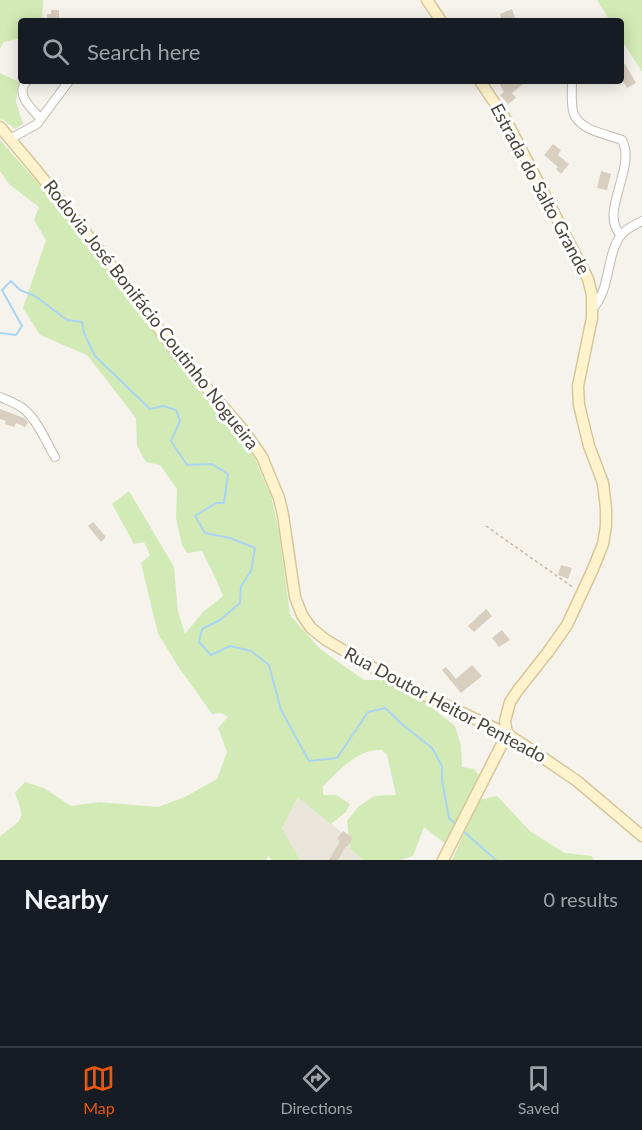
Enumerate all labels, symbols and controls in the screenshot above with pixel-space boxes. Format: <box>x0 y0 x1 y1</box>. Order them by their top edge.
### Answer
search box <box>18 18 624 84</box>
icon: search <box>39 35 72 68</box>
text: Search here <box>87 38 200 65</box>
street label: Estrada do Salto Grande <box>486 99 595 278</box>
street label: Rodovia José Bonifácio Coutinho Nogueira <box>40 175 264 454</box>
street label: Rua Doutor Heitor Penteado <box>341 642 550 767</box>
text: Nearby <box>24 883 109 915</box>
text: 0 results <box>543 887 618 911</box>
tab: Map <box>82 1062 115 1117</box>
tab: Directions <box>280 1062 353 1117</box>
tab: Saved <box>518 1062 559 1117</box>

